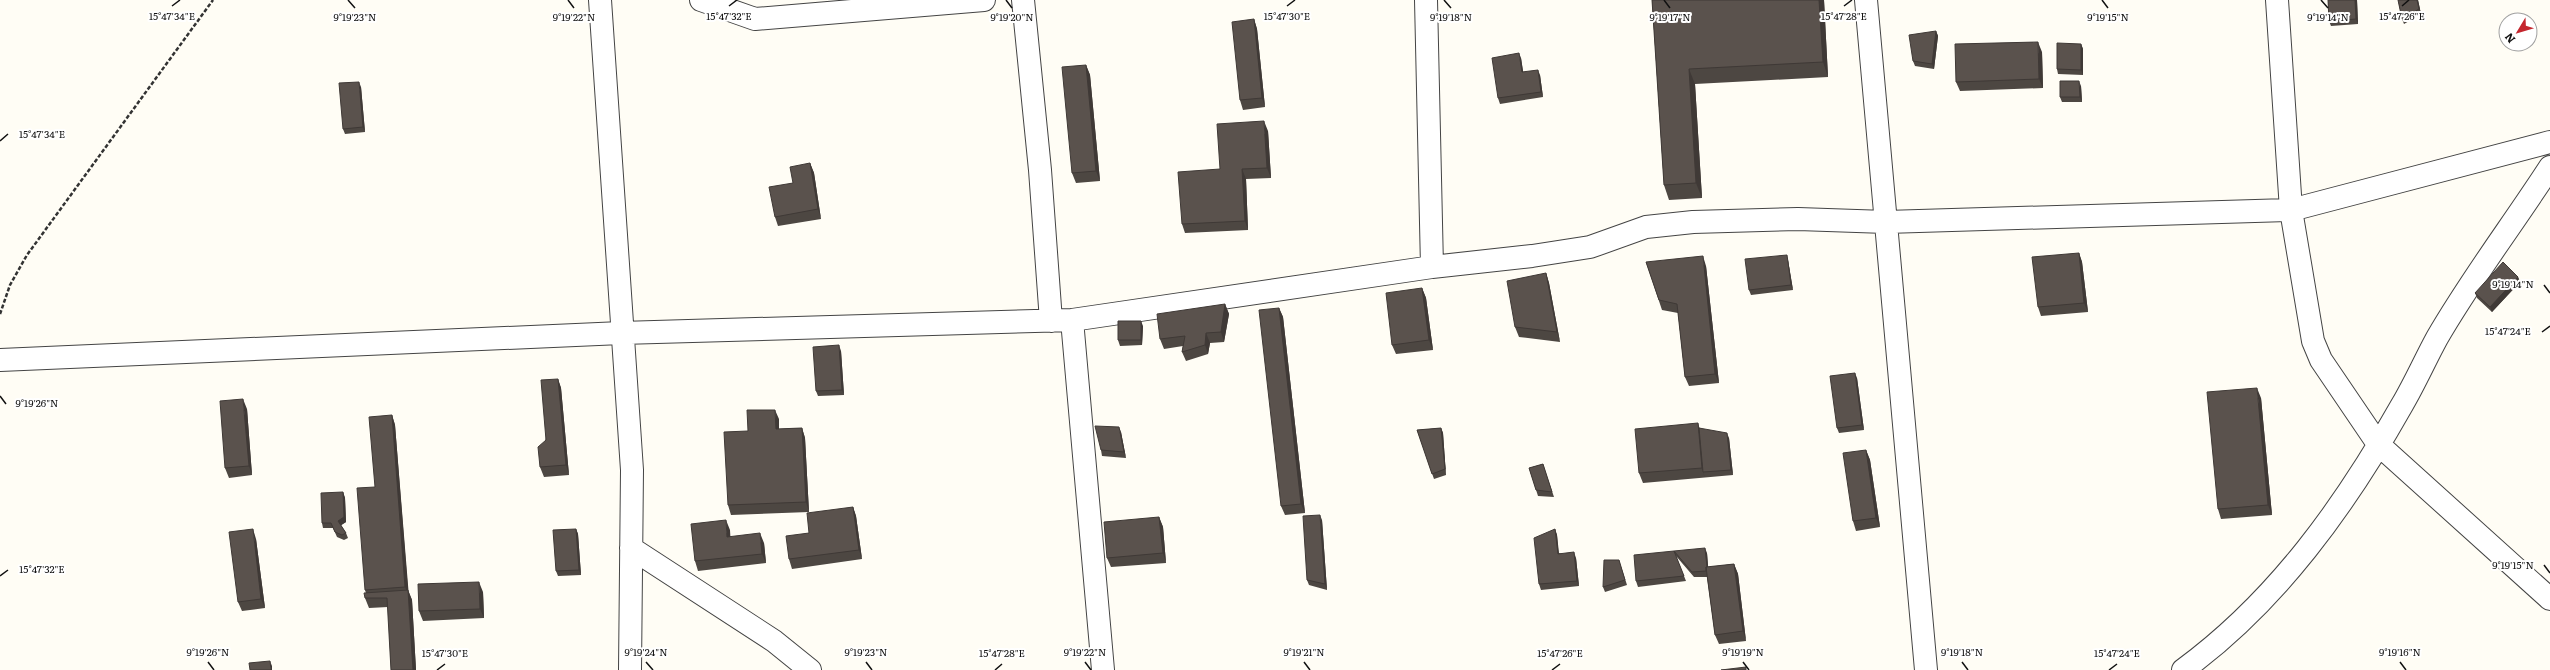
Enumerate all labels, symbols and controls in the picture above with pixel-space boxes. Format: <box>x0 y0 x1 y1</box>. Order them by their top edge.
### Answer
text: 15°47'34"E <box>149 8 195 23</box>
text: 15°47'32"E <box>706 8 752 23</box>
text: 15°47'30"E <box>1264 8 1310 23</box>
text: 15°47'28"E <box>1821 8 1867 23</box>
text: 15°47'26"E <box>2379 8 2425 23</box>
text: 9°19'23"N <box>334 9 376 24</box>
text: 9°19'22"N <box>553 9 595 24</box>
text: 9°19'20"N <box>990 9 1034 24</box>
text: 9°19'18"N <box>1430 9 1472 24</box>
text: 9°19'17"N <box>1649 9 1691 24</box>
text: 9°19'15"N <box>2087 9 2129 24</box>
text: 9°19'14"N <box>2307 9 2349 24</box>
north arrow <box>2498 12 2538 52</box>
text: N <box>2500 30 2518 47</box>
text: 15°47'34"E <box>19 126 65 141</box>
text: 9°19'14"N <box>2492 276 2534 291</box>
text: 15°47'24"E <box>2485 323 2531 338</box>
text: 9°19'26"N <box>16 395 58 410</box>
text: 9°19'15"N <box>2492 557 2534 572</box>
text: 15°47'32"E <box>19 561 65 576</box>
text: 9°19'26"N <box>187 644 229 659</box>
text: 9°19'24"N <box>625 644 667 659</box>
text: 9°19'23"N <box>845 644 887 659</box>
text: 9°19'22"N <box>1064 644 1106 659</box>
text: 9°19'21"N <box>1283 644 1325 659</box>
text: 9°19'19"N <box>1722 644 1764 659</box>
text: 9°19'18"N <box>1941 644 1983 659</box>
text: 9°19'16"N <box>2379 644 2421 659</box>
text: 15°47'30"E <box>422 645 468 660</box>
text: 15°47'28"E <box>979 645 1025 660</box>
text: 15°47'26"E <box>1537 645 1583 660</box>
text: 15°47'24"E <box>2094 645 2140 660</box>

